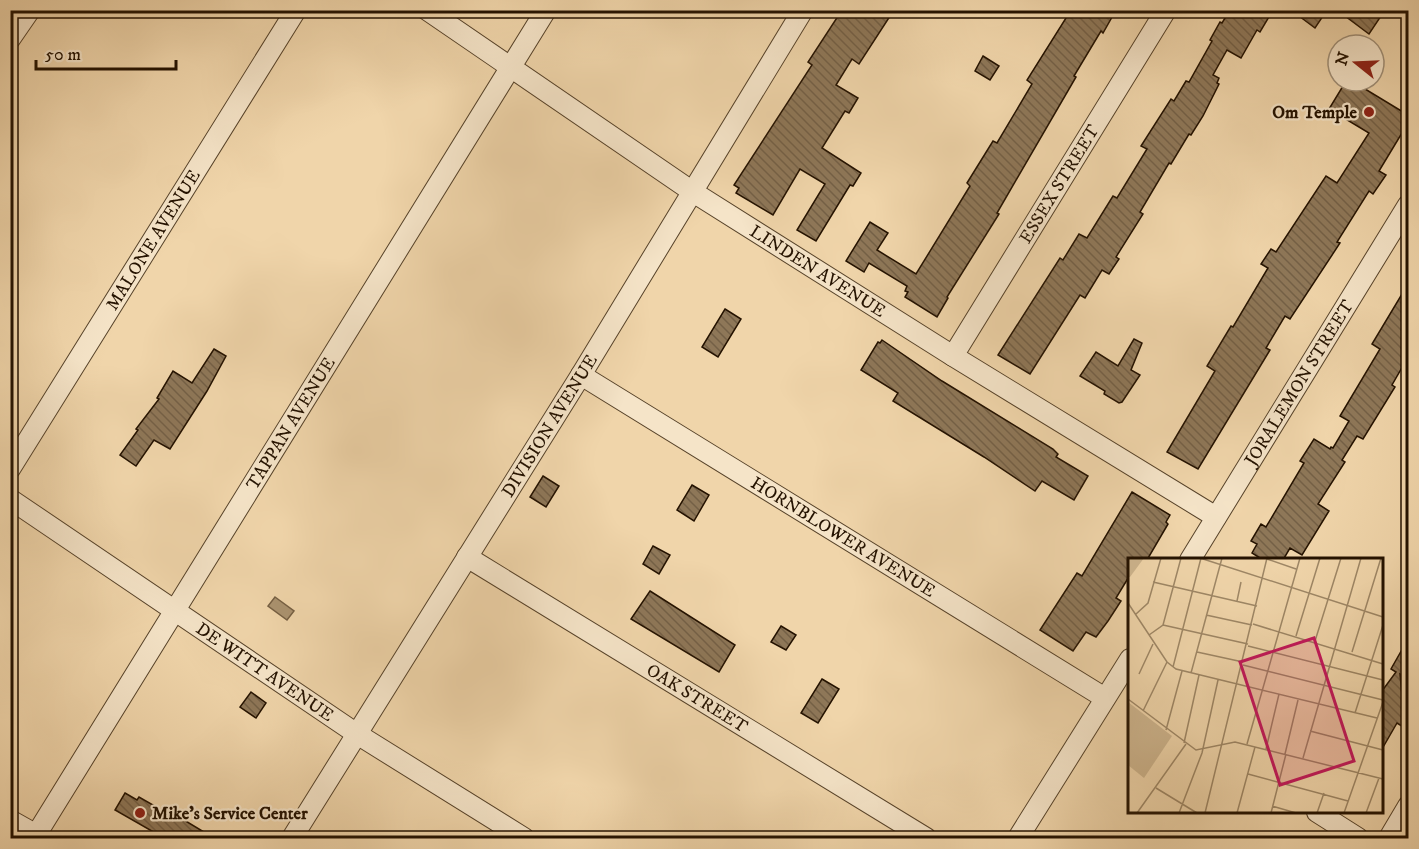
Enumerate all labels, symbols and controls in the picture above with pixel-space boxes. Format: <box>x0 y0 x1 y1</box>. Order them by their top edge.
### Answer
scale bar <box>36 33 176 71</box>
north arrow <box>1326 33 1386 93</box>
text: 50 m <box>45 44 81 66</box>
text: N <box>1331 49 1354 68</box>
place label: Om Temple <box>1272 102 1358 124</box>
marker: Om Temple <box>1362 105 1376 119</box>
street label: ESSEX STREET <box>1015 121 1105 248</box>
street label: MALONE AVENUE <box>102 166 206 315</box>
street label: LINDEN AVENUE <box>745 221 890 323</box>
street label: JORALEMON STREET <box>1239 296 1359 472</box>
street label: DIVISION AVENUE <box>497 351 603 502</box>
street label: TAPPAN AVENUE <box>242 353 341 494</box>
street label: HORNBLOWER AVENUE <box>746 472 939 603</box>
inset map <box>1128 558 1383 813</box>
street label: DE WITT AVENUE <box>191 618 338 727</box>
street label: OAK STREET <box>642 659 752 738</box>
place label: Mike's Service Center <box>152 803 308 825</box>
marker: Mike's Service Center <box>133 806 147 820</box>

